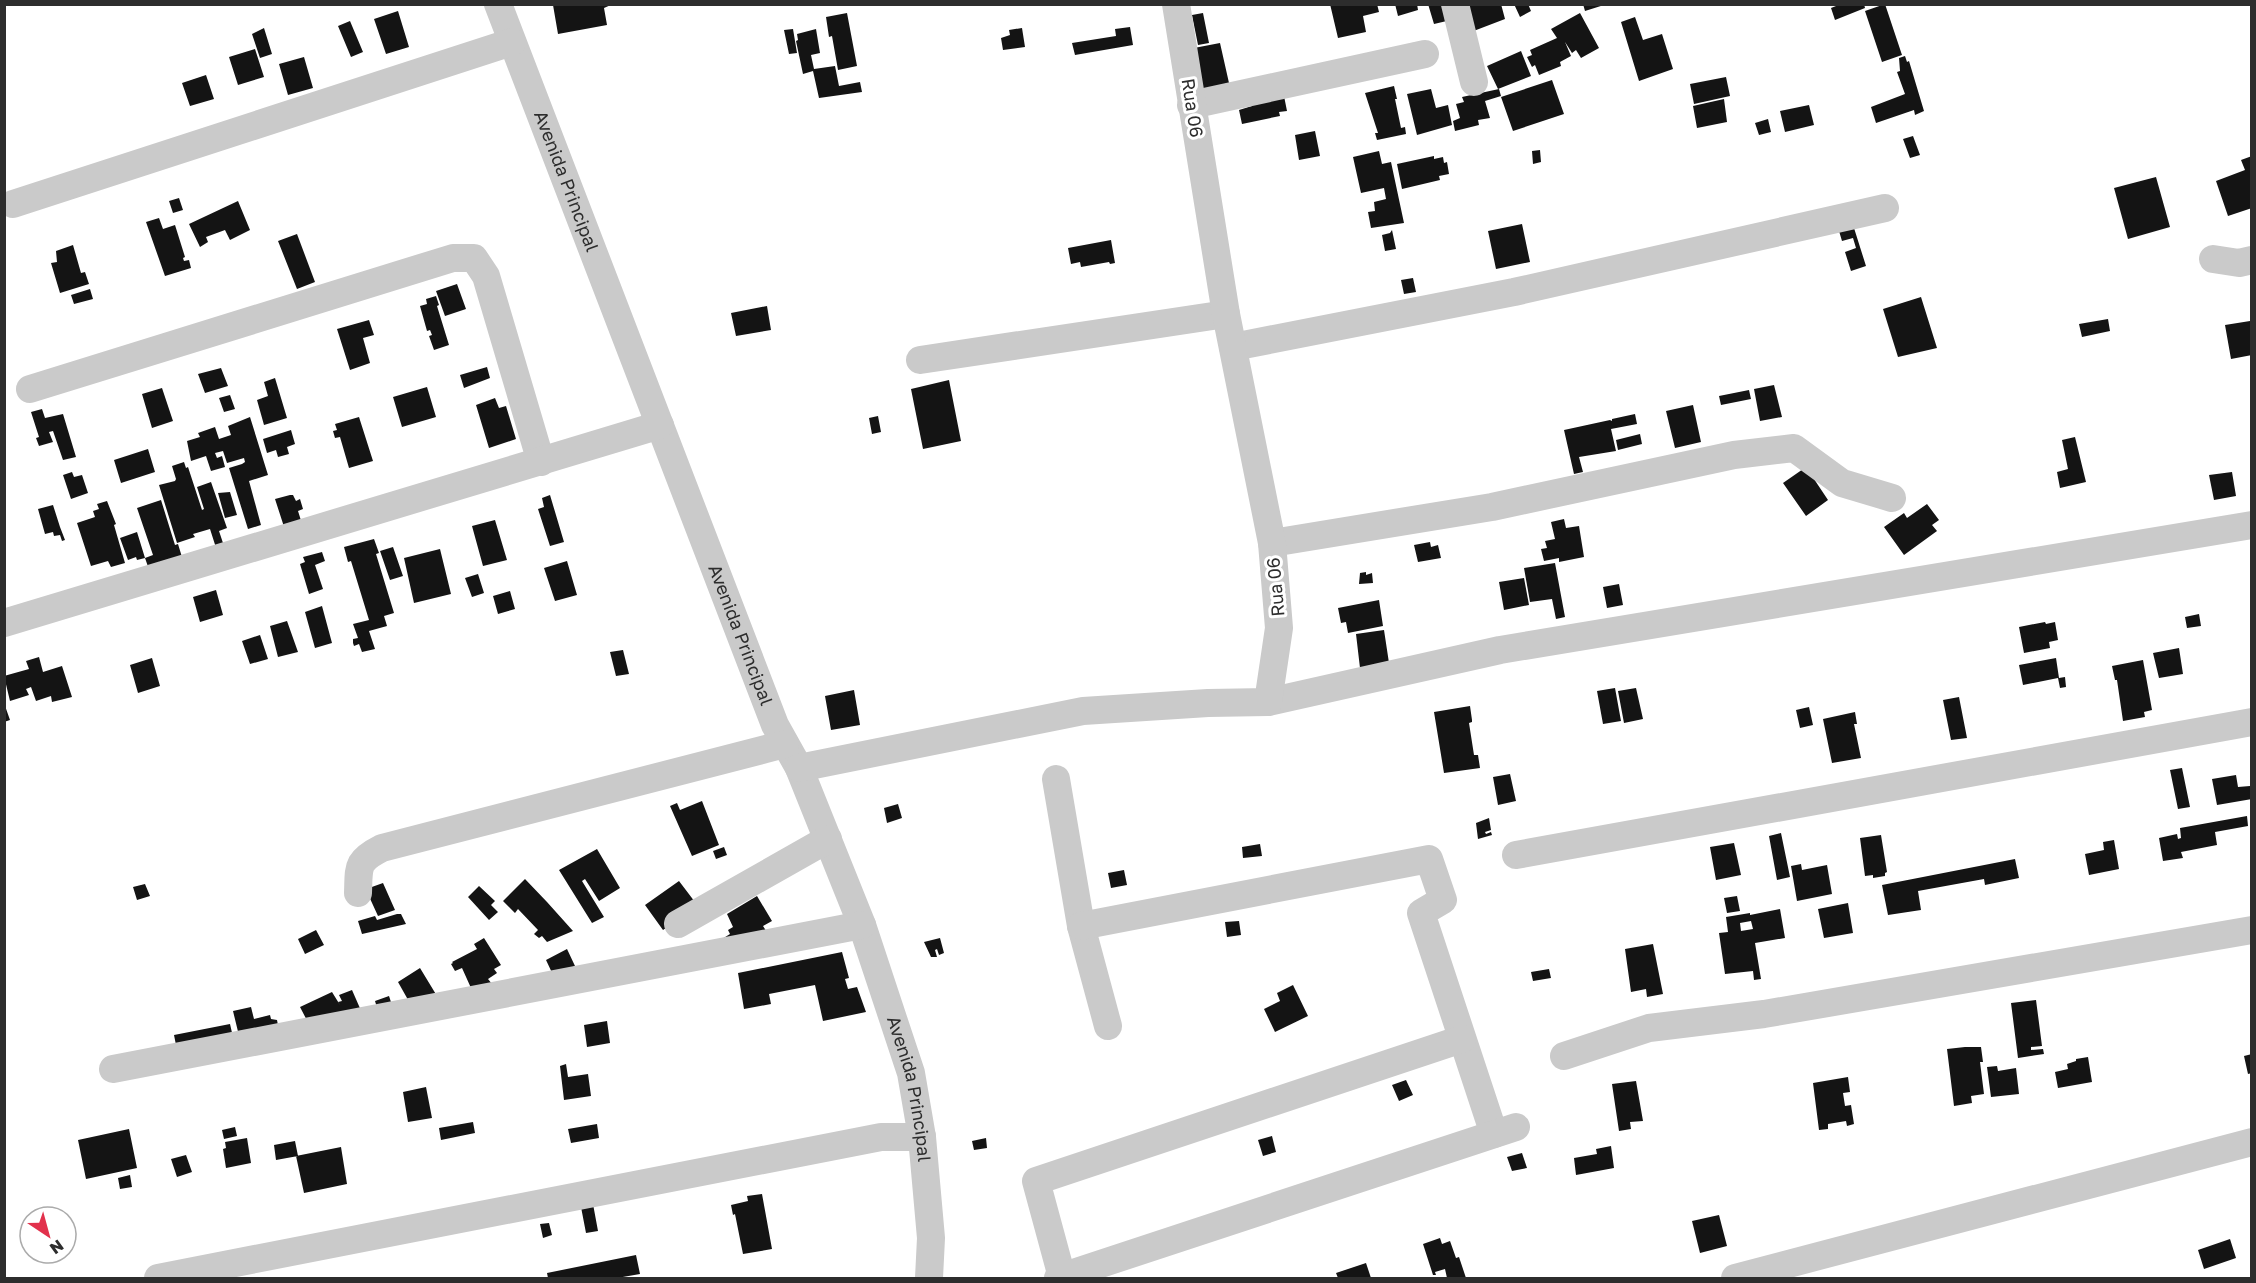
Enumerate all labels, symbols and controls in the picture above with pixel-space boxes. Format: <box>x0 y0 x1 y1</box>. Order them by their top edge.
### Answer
street label: Rua 06 <box>1177 77 1209 139</box>
street label: Avenida Principal <box>530 107 604 255</box>
street label: Rua 06 <box>1261 556 1289 618</box>
street label: Avenida Principal <box>704 561 778 708</box>
street label: Avenida Principal <box>883 1013 936 1163</box>
north arrow <box>18 1205 78 1265</box>
text: N <box>46 1235 68 1259</box>

